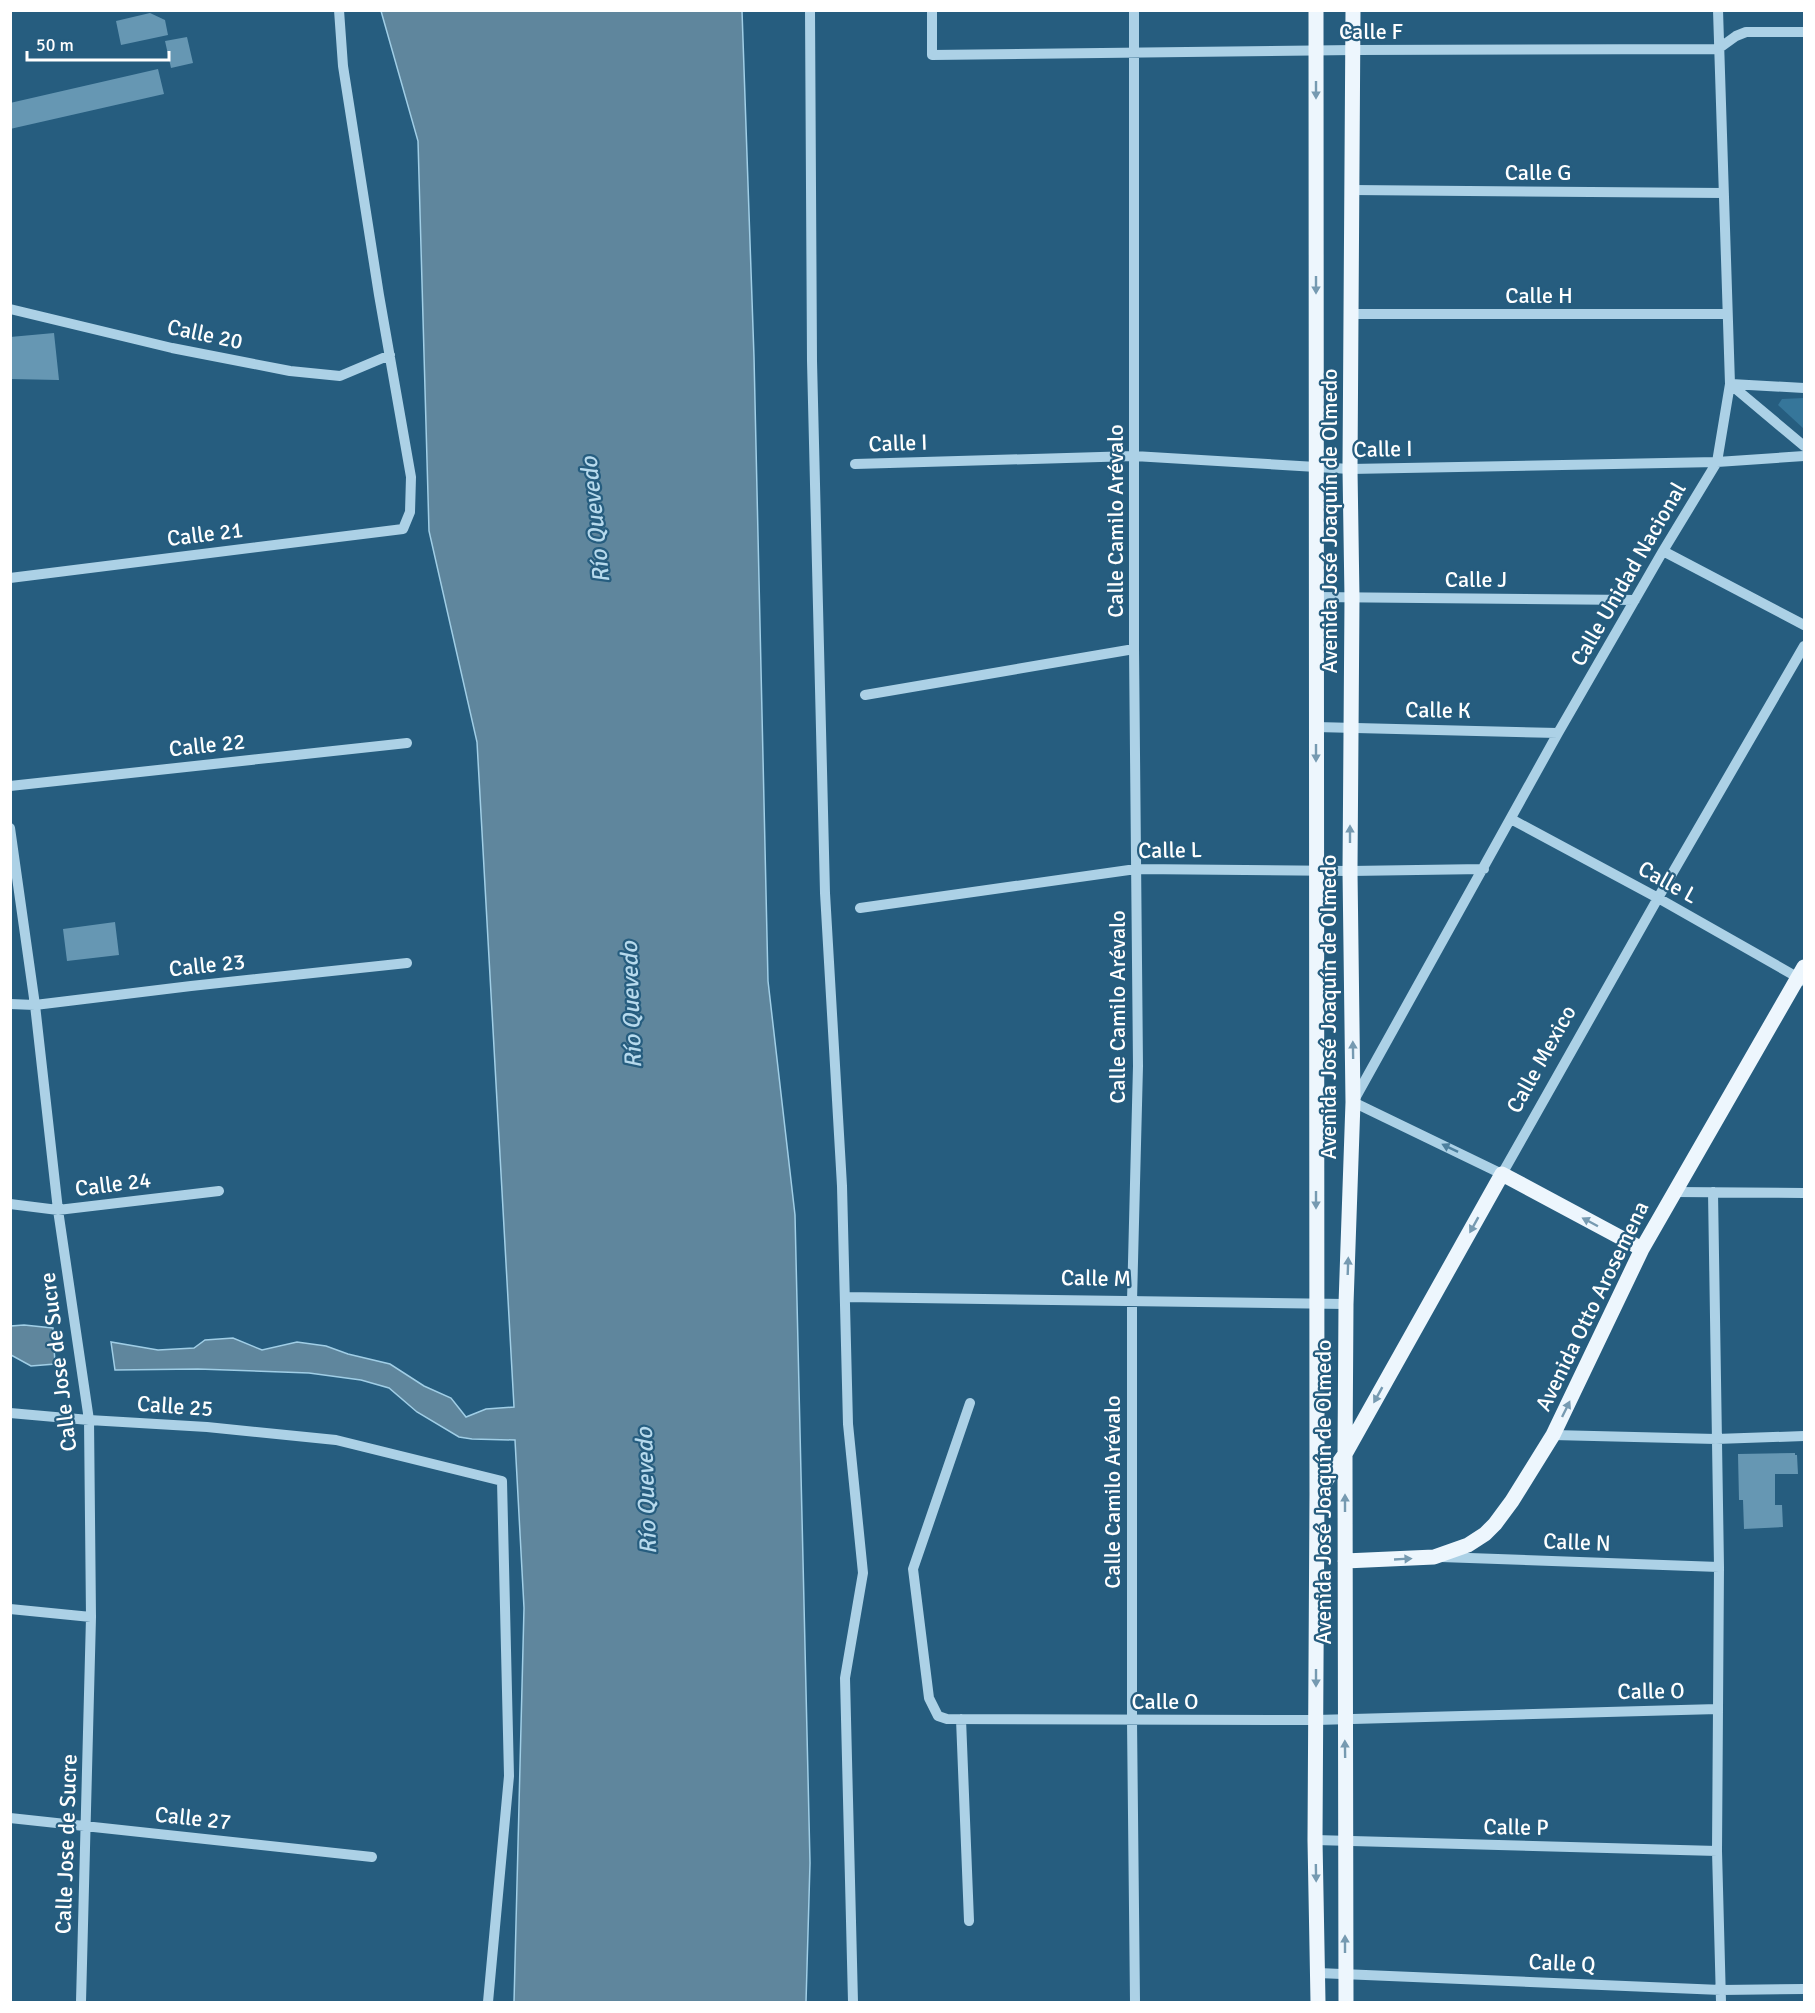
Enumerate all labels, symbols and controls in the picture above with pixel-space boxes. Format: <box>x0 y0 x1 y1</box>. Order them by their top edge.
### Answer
street label: Calle F <box>1339 18 1403 45</box>
scale bar <box>27 24 170 62</box>
text: 50 m <box>36 34 74 56</box>
one-way arrow <box>1311 80 1321 99</box>
street label: Calle G <box>1505 159 1571 186</box>
one-way arrow <box>1311 275 1321 294</box>
street label: Calle H <box>1505 282 1573 309</box>
street label: Calle 20 <box>165 313 245 355</box>
street label: Avenida José Joaquín de Olmedo <box>1316 368 1343 674</box>
street label: Calle Camilo Arévalo <box>1102 424 1129 618</box>
street label: Calle I <box>868 428 928 458</box>
street label: Calle I <box>1353 435 1413 463</box>
water label: Río Quevedo <box>573 454 617 585</box>
street label: Calle Unidad Nacional <box>1564 477 1692 671</box>
street label: Calle 21 <box>165 516 245 552</box>
street label: Calle J <box>1445 566 1507 593</box>
street label: Calle K <box>1405 696 1471 724</box>
street label: Calle 22 <box>168 728 246 762</box>
one-way arrow <box>1311 743 1321 762</box>
one-way arrow <box>1345 825 1355 844</box>
street label: Calle L <box>1138 836 1202 864</box>
street label: Avenida José Joaquín de Olmedo <box>1315 854 1342 1160</box>
street label: Calle L <box>1634 855 1702 909</box>
street label: Calle Camilo Arévalo <box>1104 910 1131 1104</box>
water label: Río Quevedo <box>614 940 648 1069</box>
street label: Calle 23 <box>168 948 246 982</box>
street label: Calle Mexico <box>1500 1000 1582 1118</box>
one-way arrow <box>1348 1041 1358 1060</box>
one-way arrow <box>1441 1144 1458 1153</box>
street label: Calle 24 <box>73 1166 153 1202</box>
one-way arrow <box>1311 1190 1321 1209</box>
street label: Avenida Otto Arosemena <box>1529 1197 1655 1415</box>
one-way arrow <box>1468 1217 1479 1233</box>
one-way arrow <box>1581 1217 1598 1227</box>
one-way arrow <box>1343 1256 1352 1275</box>
street label: Calle M <box>1061 1264 1131 1292</box>
street label: Calle Jose de Sucre <box>34 1271 82 1453</box>
street label: Avenida José Joaquín de Olmedo <box>1310 1339 1337 1645</box>
one-way arrow <box>1373 1387 1383 1404</box>
street label: Calle 25 <box>136 1390 214 1422</box>
street label: Calle Camilo Arévalo <box>1099 1395 1126 1589</box>
one-way arrow <box>1561 1400 1570 1417</box>
water label: Río Quevedo <box>629 1426 663 1555</box>
one-way arrow <box>1340 1493 1350 1512</box>
street label: Calle N <box>1543 1527 1611 1557</box>
one-way arrow <box>1394 1555 1413 1564</box>
one-way arrow <box>1311 1668 1321 1687</box>
street label: Calle O <box>1617 1677 1685 1705</box>
street label: Calle O <box>1131 1688 1199 1715</box>
one-way arrow <box>1340 1740 1350 1759</box>
street label: Calle Jose de Sucre <box>49 1754 83 1934</box>
street label: Calle 27 <box>154 1801 232 1835</box>
street label: Calle P <box>1483 1813 1549 1841</box>
one-way arrow <box>1311 1863 1320 1882</box>
one-way arrow <box>1340 1935 1350 1954</box>
street label: Calle Q <box>1528 1948 1596 1978</box>

